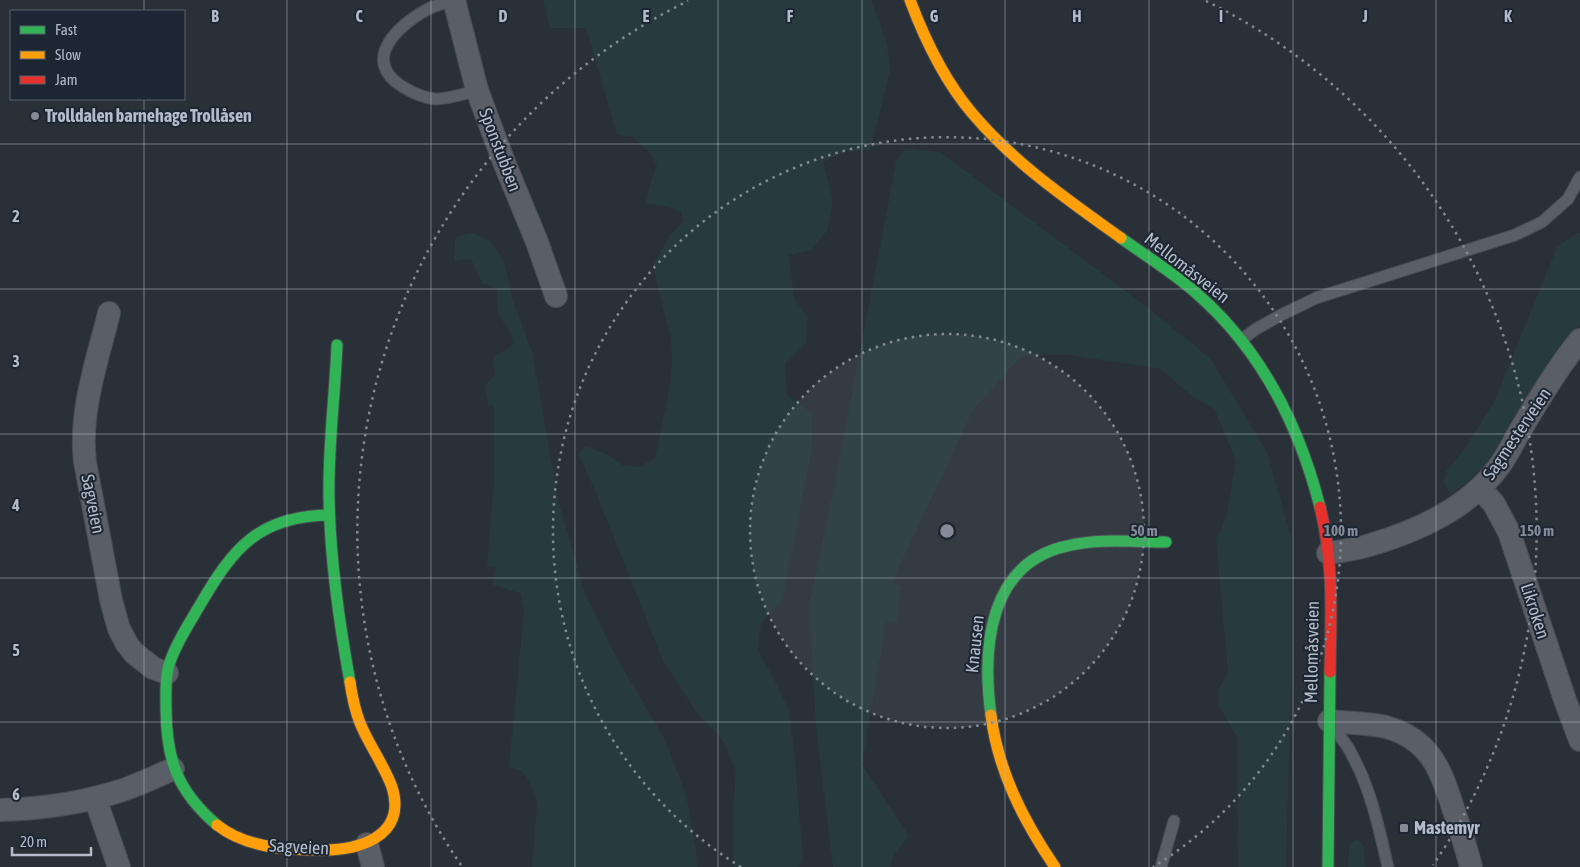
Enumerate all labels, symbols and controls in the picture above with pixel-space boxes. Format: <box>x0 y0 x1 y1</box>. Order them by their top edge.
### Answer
text: B <box>211 7 219 25</box>
text: C <box>355 7 363 25</box>
text: D <box>499 7 508 25</box>
text: E <box>643 7 650 25</box>
text: F <box>787 7 794 25</box>
text: G <box>930 7 939 25</box>
text: H <box>1072 7 1082 25</box>
text: I <box>1219 7 1223 25</box>
text: J <box>1361 7 1368 25</box>
text: K <box>1504 7 1512 25</box>
legend <box>10 10 185 100</box>
text: Fast <box>55 21 77 38</box>
text: Slow <box>55 46 81 63</box>
text: Jam <box>55 71 78 88</box>
place label: Trolldalen barnehage Trollåsen <box>45 105 252 126</box>
street label: Sponstubben <box>475 105 526 194</box>
marker: Trolldalen barnehage Trollåsen <box>29 110 41 122</box>
text: 2 <box>12 207 20 225</box>
street label: Mellomåsveien <box>1141 228 1234 307</box>
text: 3 <box>12 352 20 370</box>
street label: Sagmesterveien <box>1478 384 1555 484</box>
street label: Sagveien <box>77 472 110 535</box>
text: 4 <box>11 496 20 514</box>
centre of rings <box>938 522 956 540</box>
text: 50 m <box>1131 522 1158 539</box>
text: 100 m <box>1324 522 1358 539</box>
text: 150 m <box>1520 522 1554 539</box>
street label: Likroken <box>1517 580 1554 641</box>
street label: Mellomåsveien <box>1300 601 1323 703</box>
street label: Knausen <box>961 614 988 674</box>
text: 5 <box>12 641 20 659</box>
text: 6 <box>12 785 20 803</box>
place label: Mastemyr <box>1414 817 1480 838</box>
marker: Mastemyr <box>1398 822 1410 834</box>
scale bar <box>12 824 91 856</box>
text: 20 m <box>20 833 47 850</box>
street label: Sagveien <box>268 834 330 859</box>

